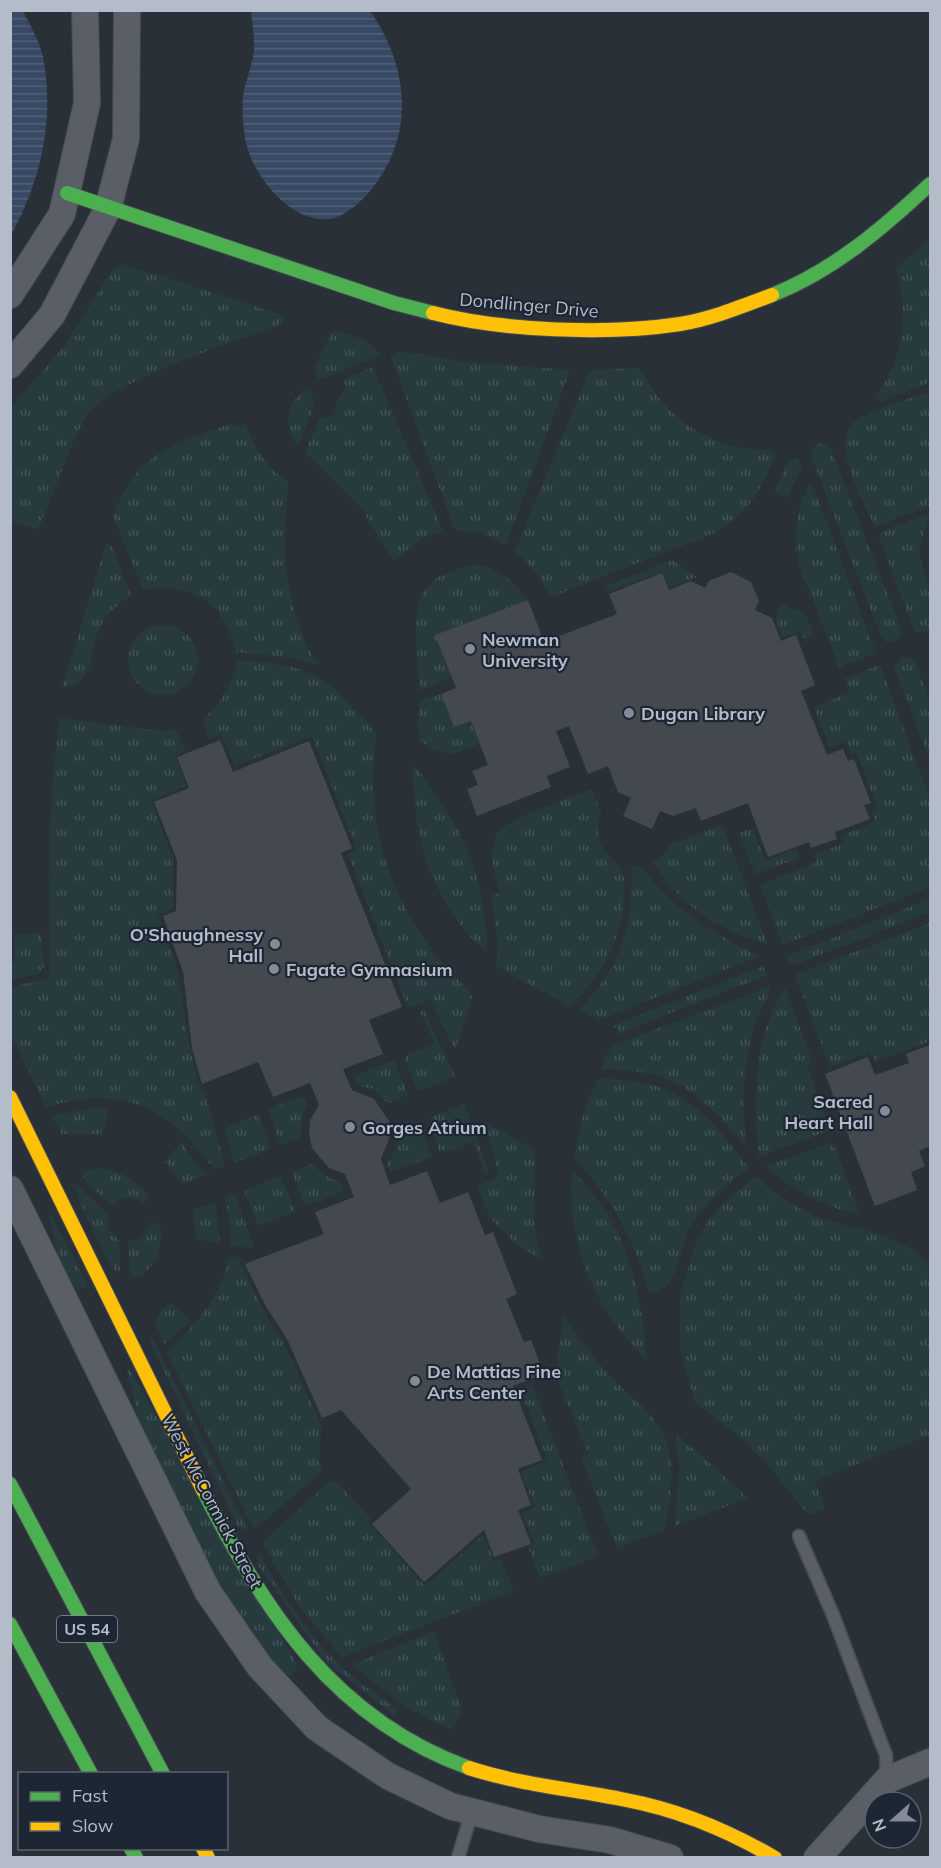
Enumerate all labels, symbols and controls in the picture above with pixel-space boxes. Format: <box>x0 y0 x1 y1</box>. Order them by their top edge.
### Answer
street label: Dondlinger Drive <box>458 287 600 323</box>
place label: Newman University <box>482 628 568 672</box>
marker: Newman University <box>463 642 477 656</box>
place label: Dugan Library <box>641 702 765 725</box>
marker: Dugan Library <box>622 706 636 720</box>
place label: O'Shaughnessy Hall <box>130 923 263 967</box>
marker: O'Shaughnessy Hall <box>268 937 282 951</box>
place label: Fugate Gymnasium <box>286 958 453 981</box>
marker: Fugate Gymnasium <box>267 962 281 976</box>
place label: Sacred Heart Hall <box>784 1090 873 1134</box>
marker: Sacred Heart Hall <box>878 1104 892 1118</box>
place label: Gorges Atrium <box>362 1116 487 1139</box>
marker: Gorges Atrium <box>343 1120 357 1134</box>
place label: De Mattias Fine Arts Center <box>427 1360 561 1404</box>
marker: De Mattias Fine Arts Center <box>408 1374 422 1388</box>
street label: West McCormick Street <box>156 1410 268 1592</box>
road number: US 54 <box>57 1616 117 1642</box>
legend <box>18 1772 228 1850</box>
text: Fast <box>72 1784 108 1807</box>
north arrow <box>863 1790 923 1850</box>
text: Slow <box>72 1814 114 1837</box>
text: N <box>867 1816 890 1835</box>

